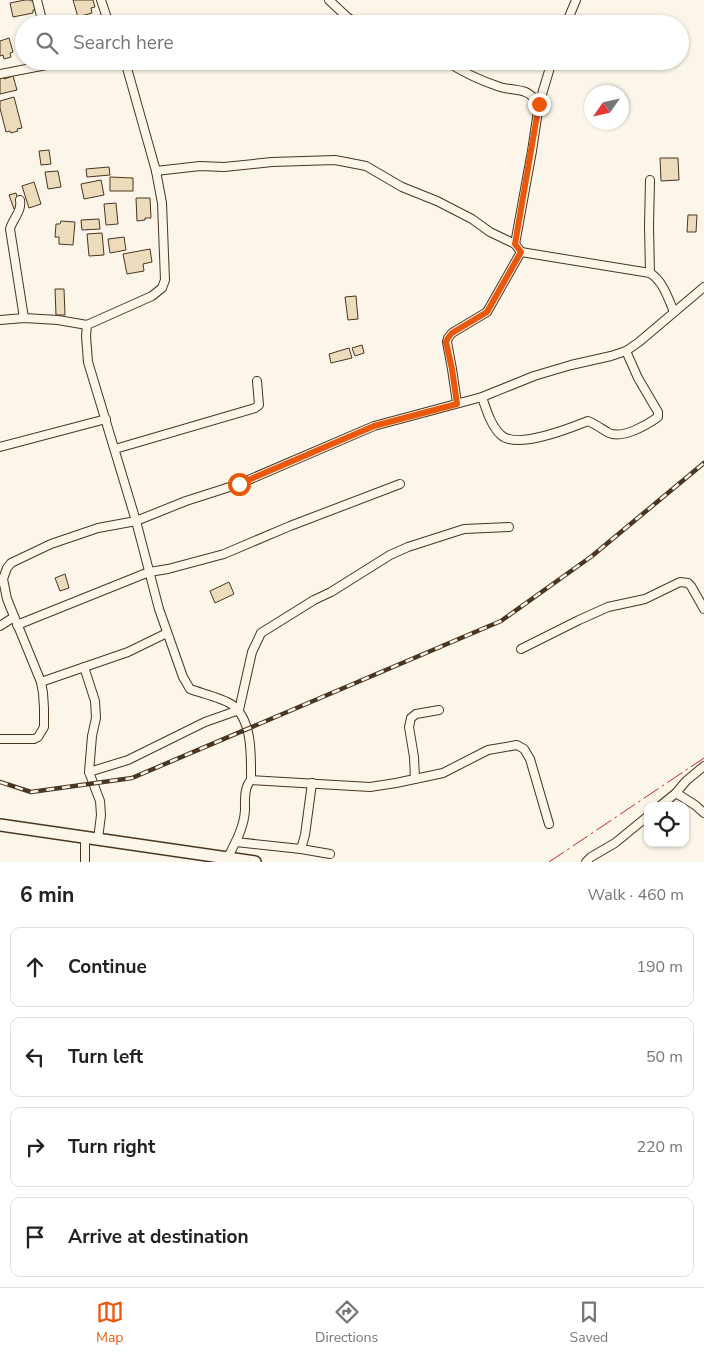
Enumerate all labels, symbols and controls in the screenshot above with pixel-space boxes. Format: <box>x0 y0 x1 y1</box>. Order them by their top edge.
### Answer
search box <box>15 15 689 70</box>
icon: search <box>33 29 61 57</box>
text: Search here <box>73 30 174 56</box>
north arrow <box>584 85 629 130</box>
route end <box>528 93 551 116</box>
route start <box>228 473 251 496</box>
map controls <box>644 802 689 847</box>
button: locate <box>644 802 689 847</box>
text: 6 min <box>20 881 74 909</box>
text: Walk · 460 m <box>588 884 684 906</box>
icon: ahead <box>21 953 49 981</box>
text: Continue <box>68 954 147 980</box>
text: 190 m <box>636 956 683 978</box>
icon: left <box>21 1043 49 1071</box>
text: Turn left <box>68 1044 143 1070</box>
text: 50 m <box>646 1046 683 1068</box>
icon: right <box>21 1133 49 1161</box>
text: Turn right <box>68 1134 155 1160</box>
text: 220 m <box>636 1136 683 1158</box>
icon: arrive <box>21 1223 49 1251</box>
text: Arrive at destination <box>68 1224 249 1250</box>
tab: Map <box>96 1298 124 1347</box>
tab: Directions <box>315 1298 378 1347</box>
tab: Saved <box>570 1298 608 1347</box>

